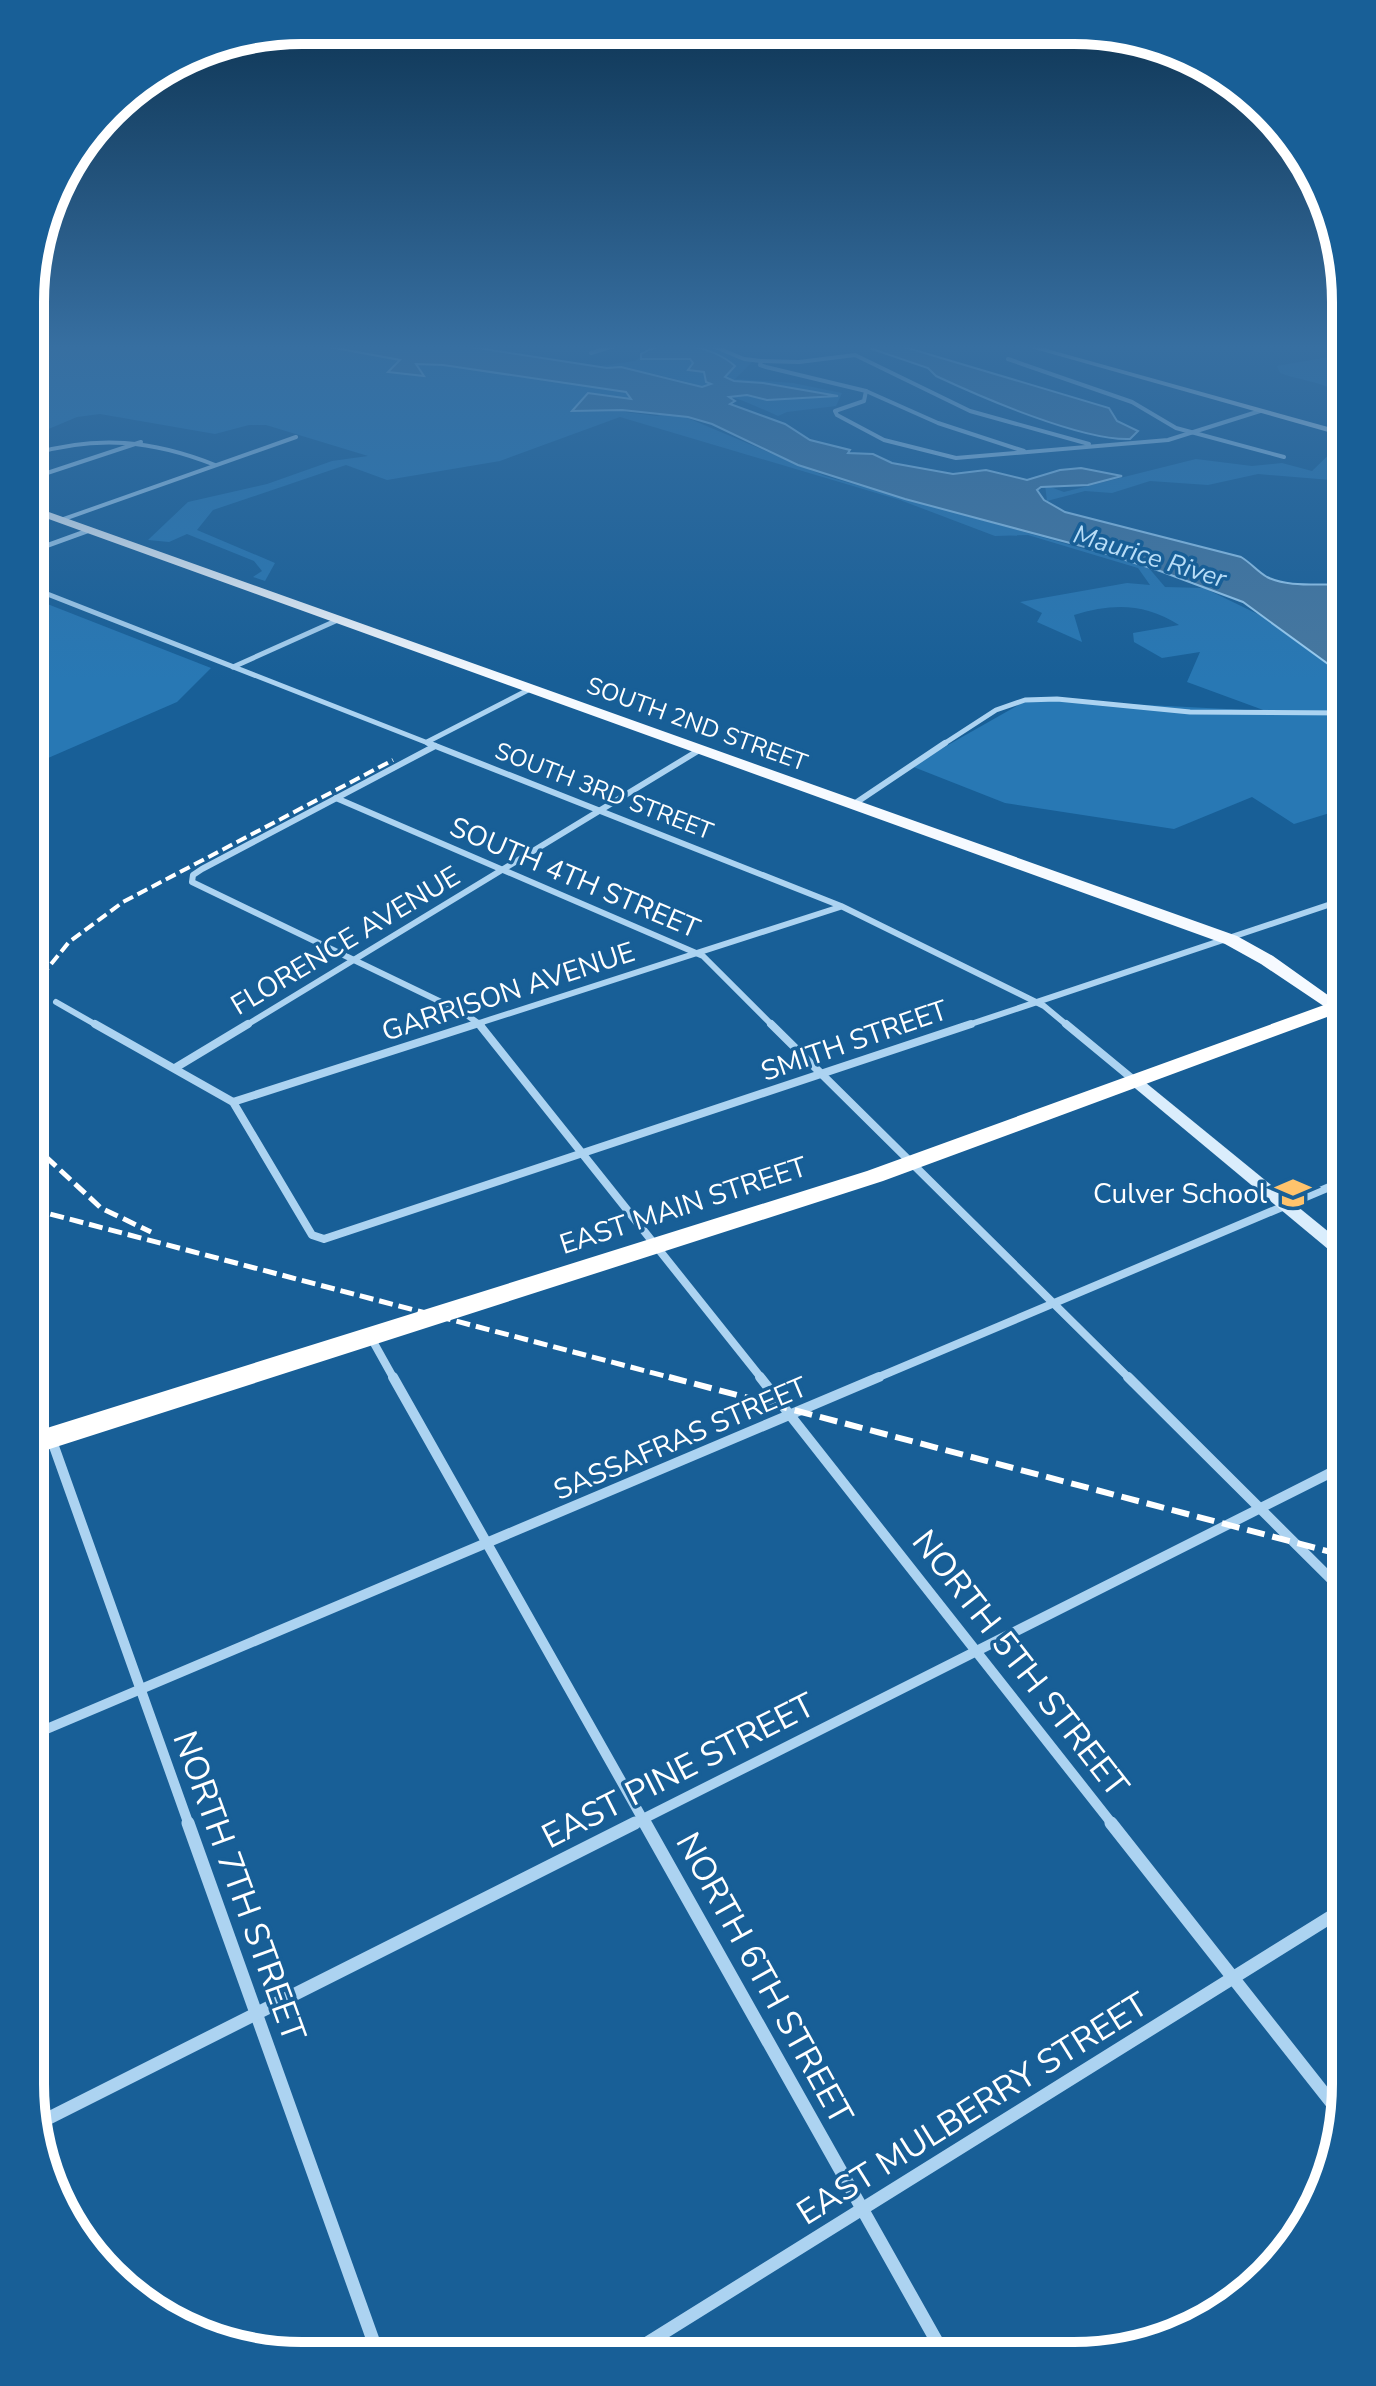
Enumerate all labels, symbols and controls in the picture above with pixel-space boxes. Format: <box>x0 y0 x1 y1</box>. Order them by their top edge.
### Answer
water label: Maurice River <box>1069 517 1231 597</box>
street label: SOUTH 2ND STREET <box>582 669 812 779</box>
street label: SOUTH 3RD STREET <box>490 735 718 848</box>
street label: SOUTH 4TH STREET <box>444 808 706 948</box>
street label: FLORENCE AVENUE <box>224 857 467 1024</box>
street label: GARRISON AVENUE <box>377 933 640 1051</box>
street label: SMITH STREET <box>756 991 953 1091</box>
street label: EAST MAIN STREET <box>555 1148 812 1264</box>
school or university icon: Culver School <box>1274 1174 1312 1212</box>
place label: Culver School <box>1093 1175 1268 1213</box>
street label: SASSAFRAS STREET <box>548 1368 813 1510</box>
street label: NORTH 5TH STREET <box>901 1521 1139 1807</box>
street label: EAST PINE STREET <box>534 1682 823 1860</box>
street label: NORTH 7TH STREET <box>162 1725 317 2048</box>
street label: NORTH 6TH STREET <box>665 1824 864 2133</box>
street label: EAST MULBERRY STREET <box>788 1981 1157 2236</box>

